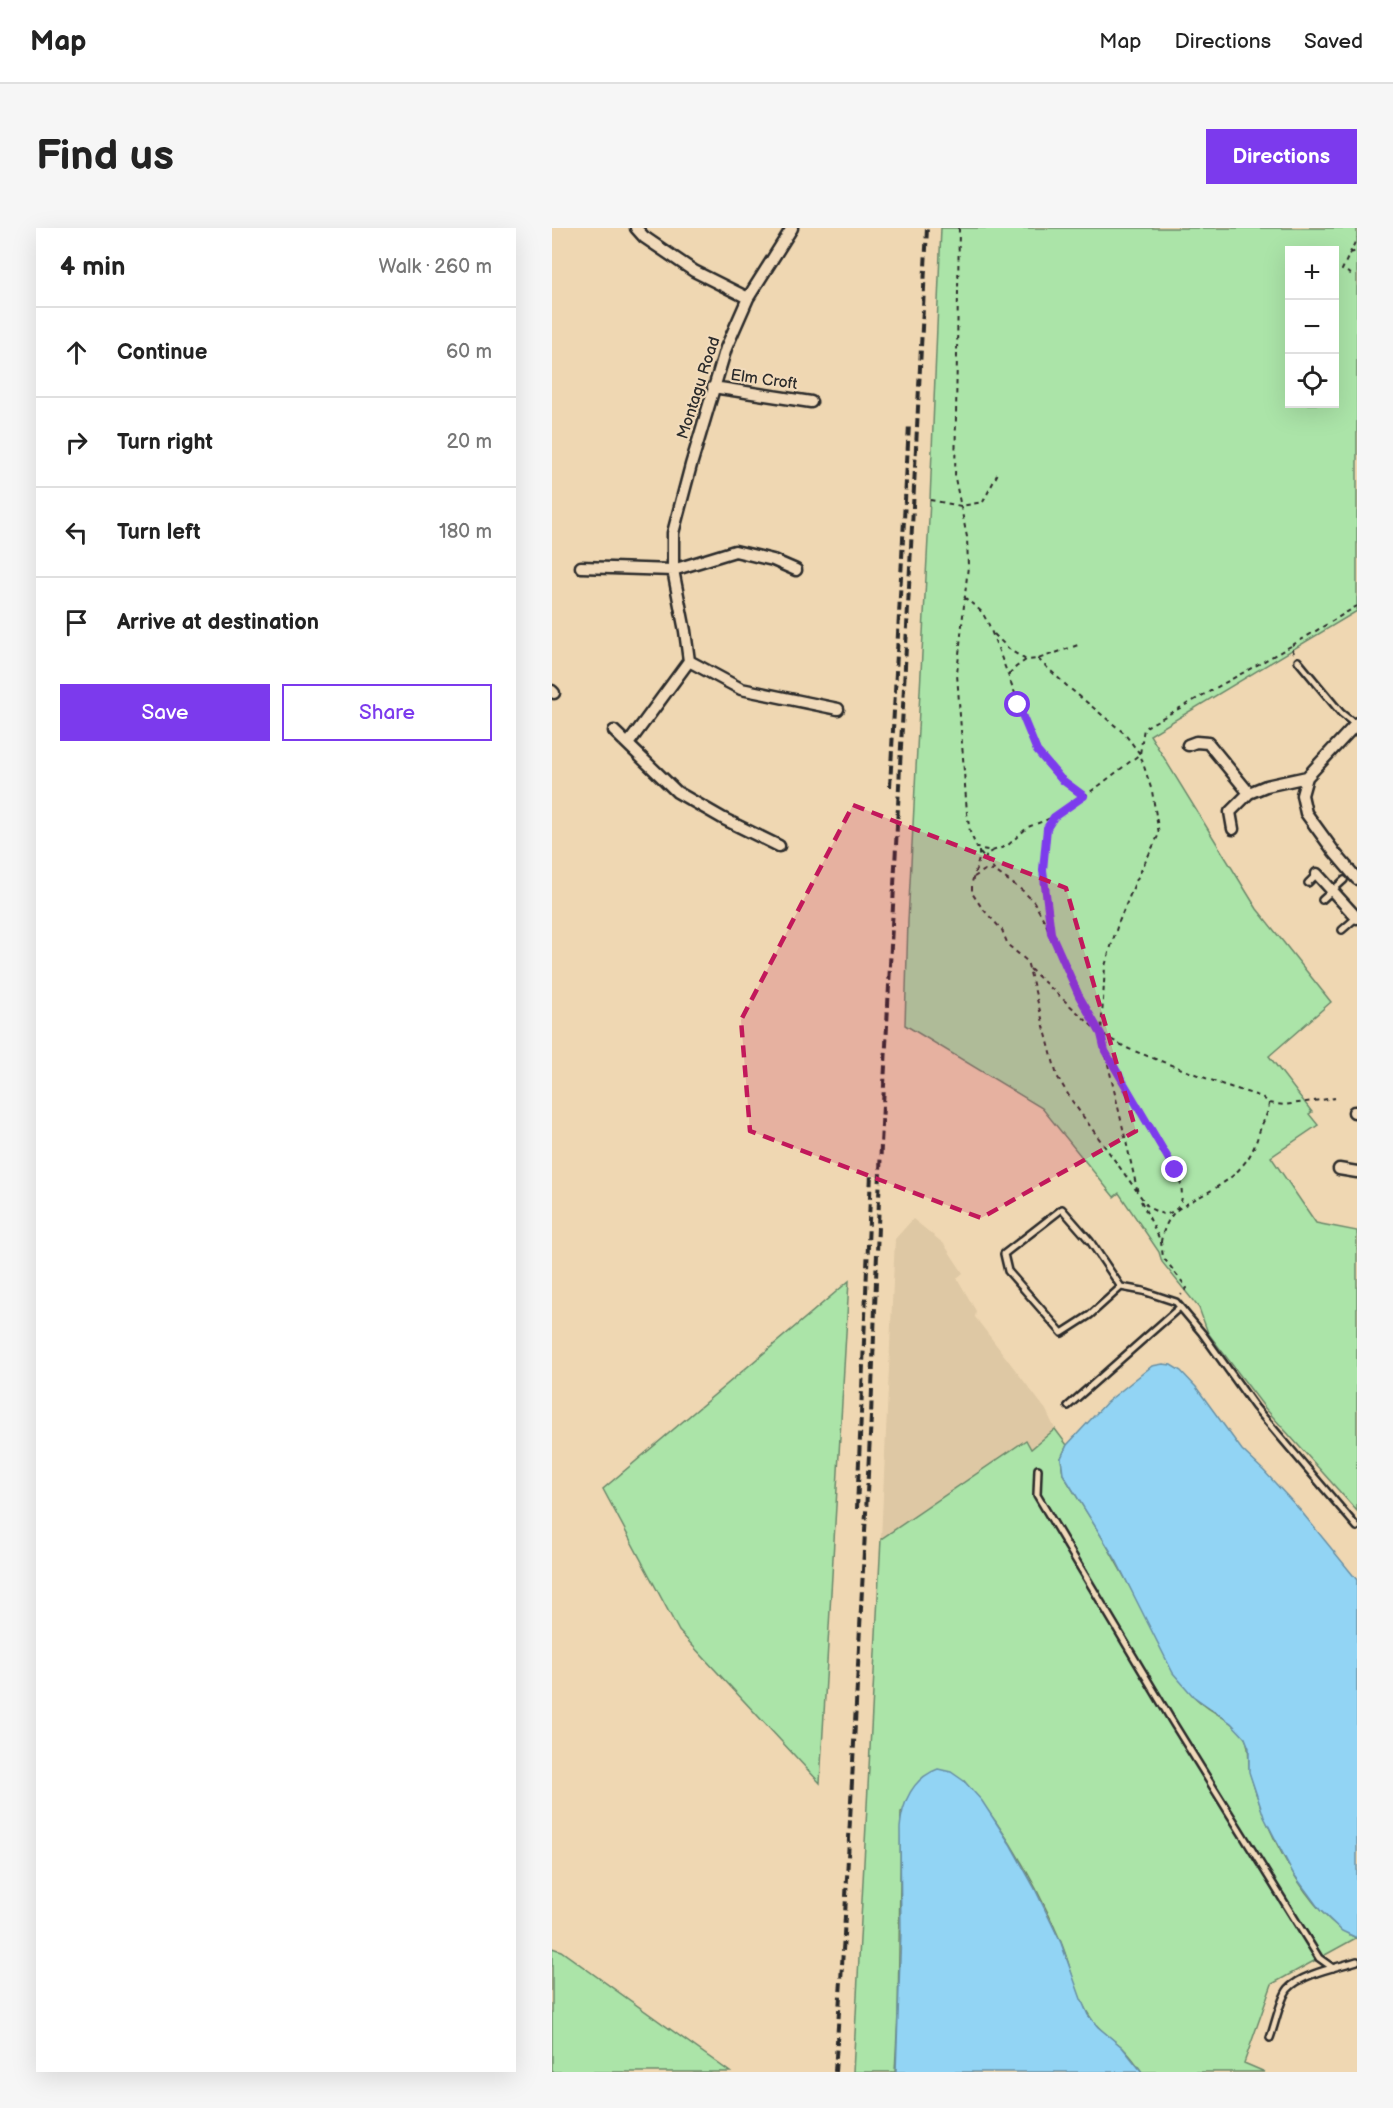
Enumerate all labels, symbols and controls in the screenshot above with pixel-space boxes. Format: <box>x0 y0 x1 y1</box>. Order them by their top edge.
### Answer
text: Map <box>30 25 86 58</box>
text: Map <box>1099 29 1142 54</box>
text: Directions <box>1175 29 1271 54</box>
text: Saved <box>1304 29 1363 54</box>
button: Directions <box>1206 129 1357 184</box>
text: Find us <box>36 131 174 182</box>
map controls <box>1285 246 1339 408</box>
button: + <box>1285 246 1339 300</box>
text: 4 min <box>60 252 125 283</box>
text: Walk · 260 m <box>379 255 492 279</box>
button: − <box>1285 300 1339 354</box>
street label: Montagu Road <box>674 334 724 442</box>
icon: ahead <box>60 336 93 369</box>
text: Continue <box>117 339 207 366</box>
text: 60 m <box>446 340 492 364</box>
button: locate <box>1285 354 1339 408</box>
street label: Elm Croft <box>729 366 799 394</box>
icon: right <box>60 426 93 459</box>
text: Turn right <box>117 429 213 456</box>
text: 20 m <box>447 430 492 454</box>
icon: left <box>60 516 93 549</box>
text: Turn left <box>117 519 201 546</box>
text: 180 m <box>439 520 492 544</box>
icon: arrive <box>60 606 93 639</box>
text: Arrive at destination <box>117 609 319 636</box>
button: Save <box>60 684 270 741</box>
button: Share <box>282 684 492 741</box>
route start <box>1004 691 1030 717</box>
route end <box>1161 1156 1187 1182</box>

